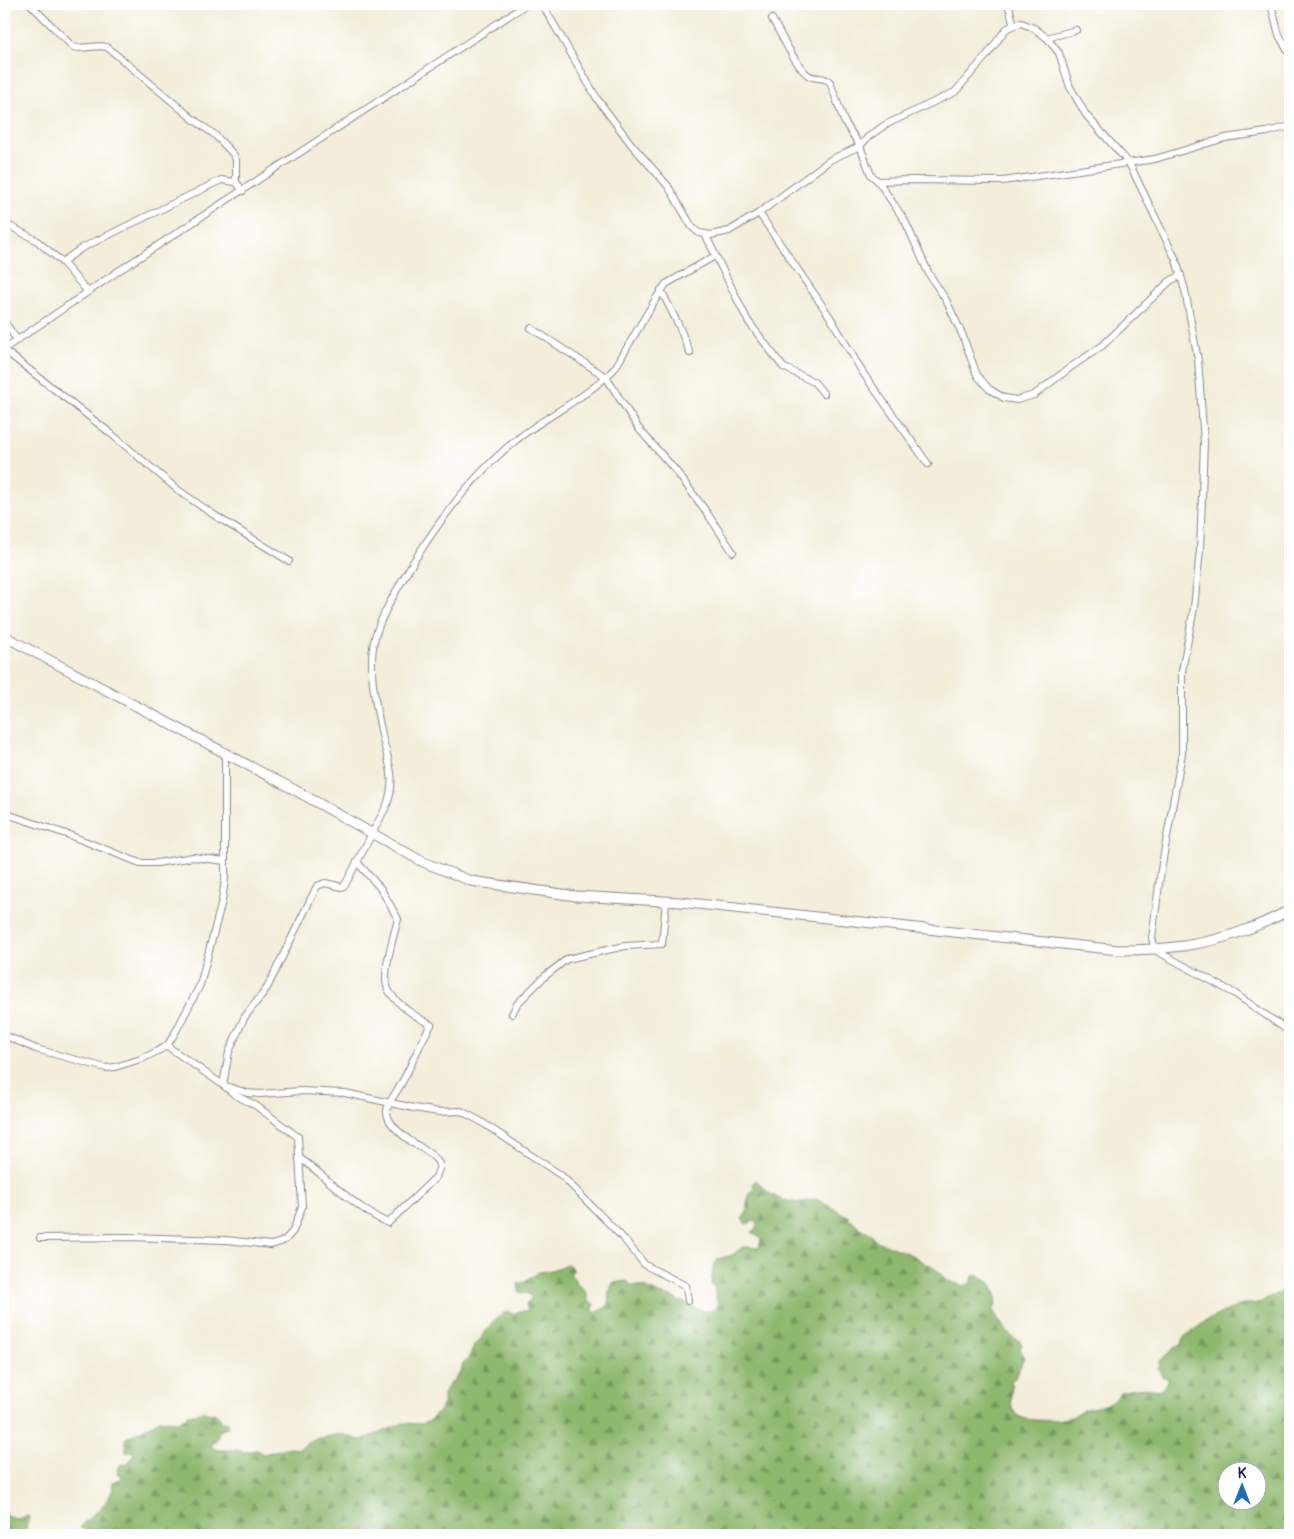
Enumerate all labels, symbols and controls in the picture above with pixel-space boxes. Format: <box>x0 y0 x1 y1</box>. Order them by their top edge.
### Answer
north arrow <box>1216 1462 1266 1512</box>
text: K <box>1238 1465 1247 1482</box>

